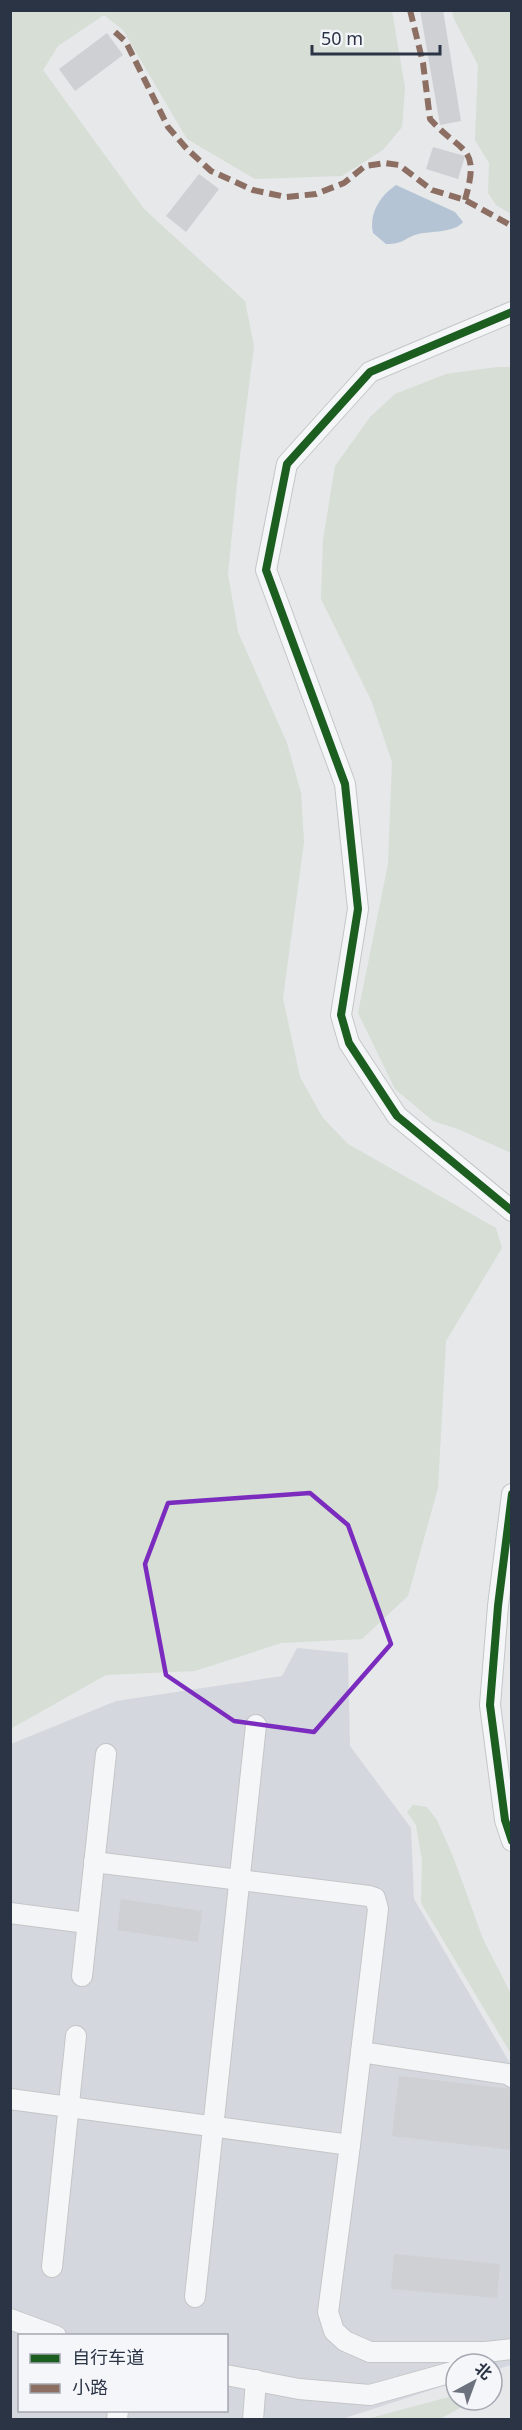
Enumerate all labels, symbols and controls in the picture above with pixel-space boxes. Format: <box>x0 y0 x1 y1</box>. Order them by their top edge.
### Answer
scale bar <box>312 18 440 56</box>
text: 50 m <box>321 26 363 50</box>
legend <box>18 2334 228 2412</box>
text: 自行车道 <box>72 2345 144 2369</box>
north arrow <box>444 2352 504 2412</box>
text: 北 <box>471 2357 497 2384</box>
text: 小路 <box>72 2375 108 2399</box>

